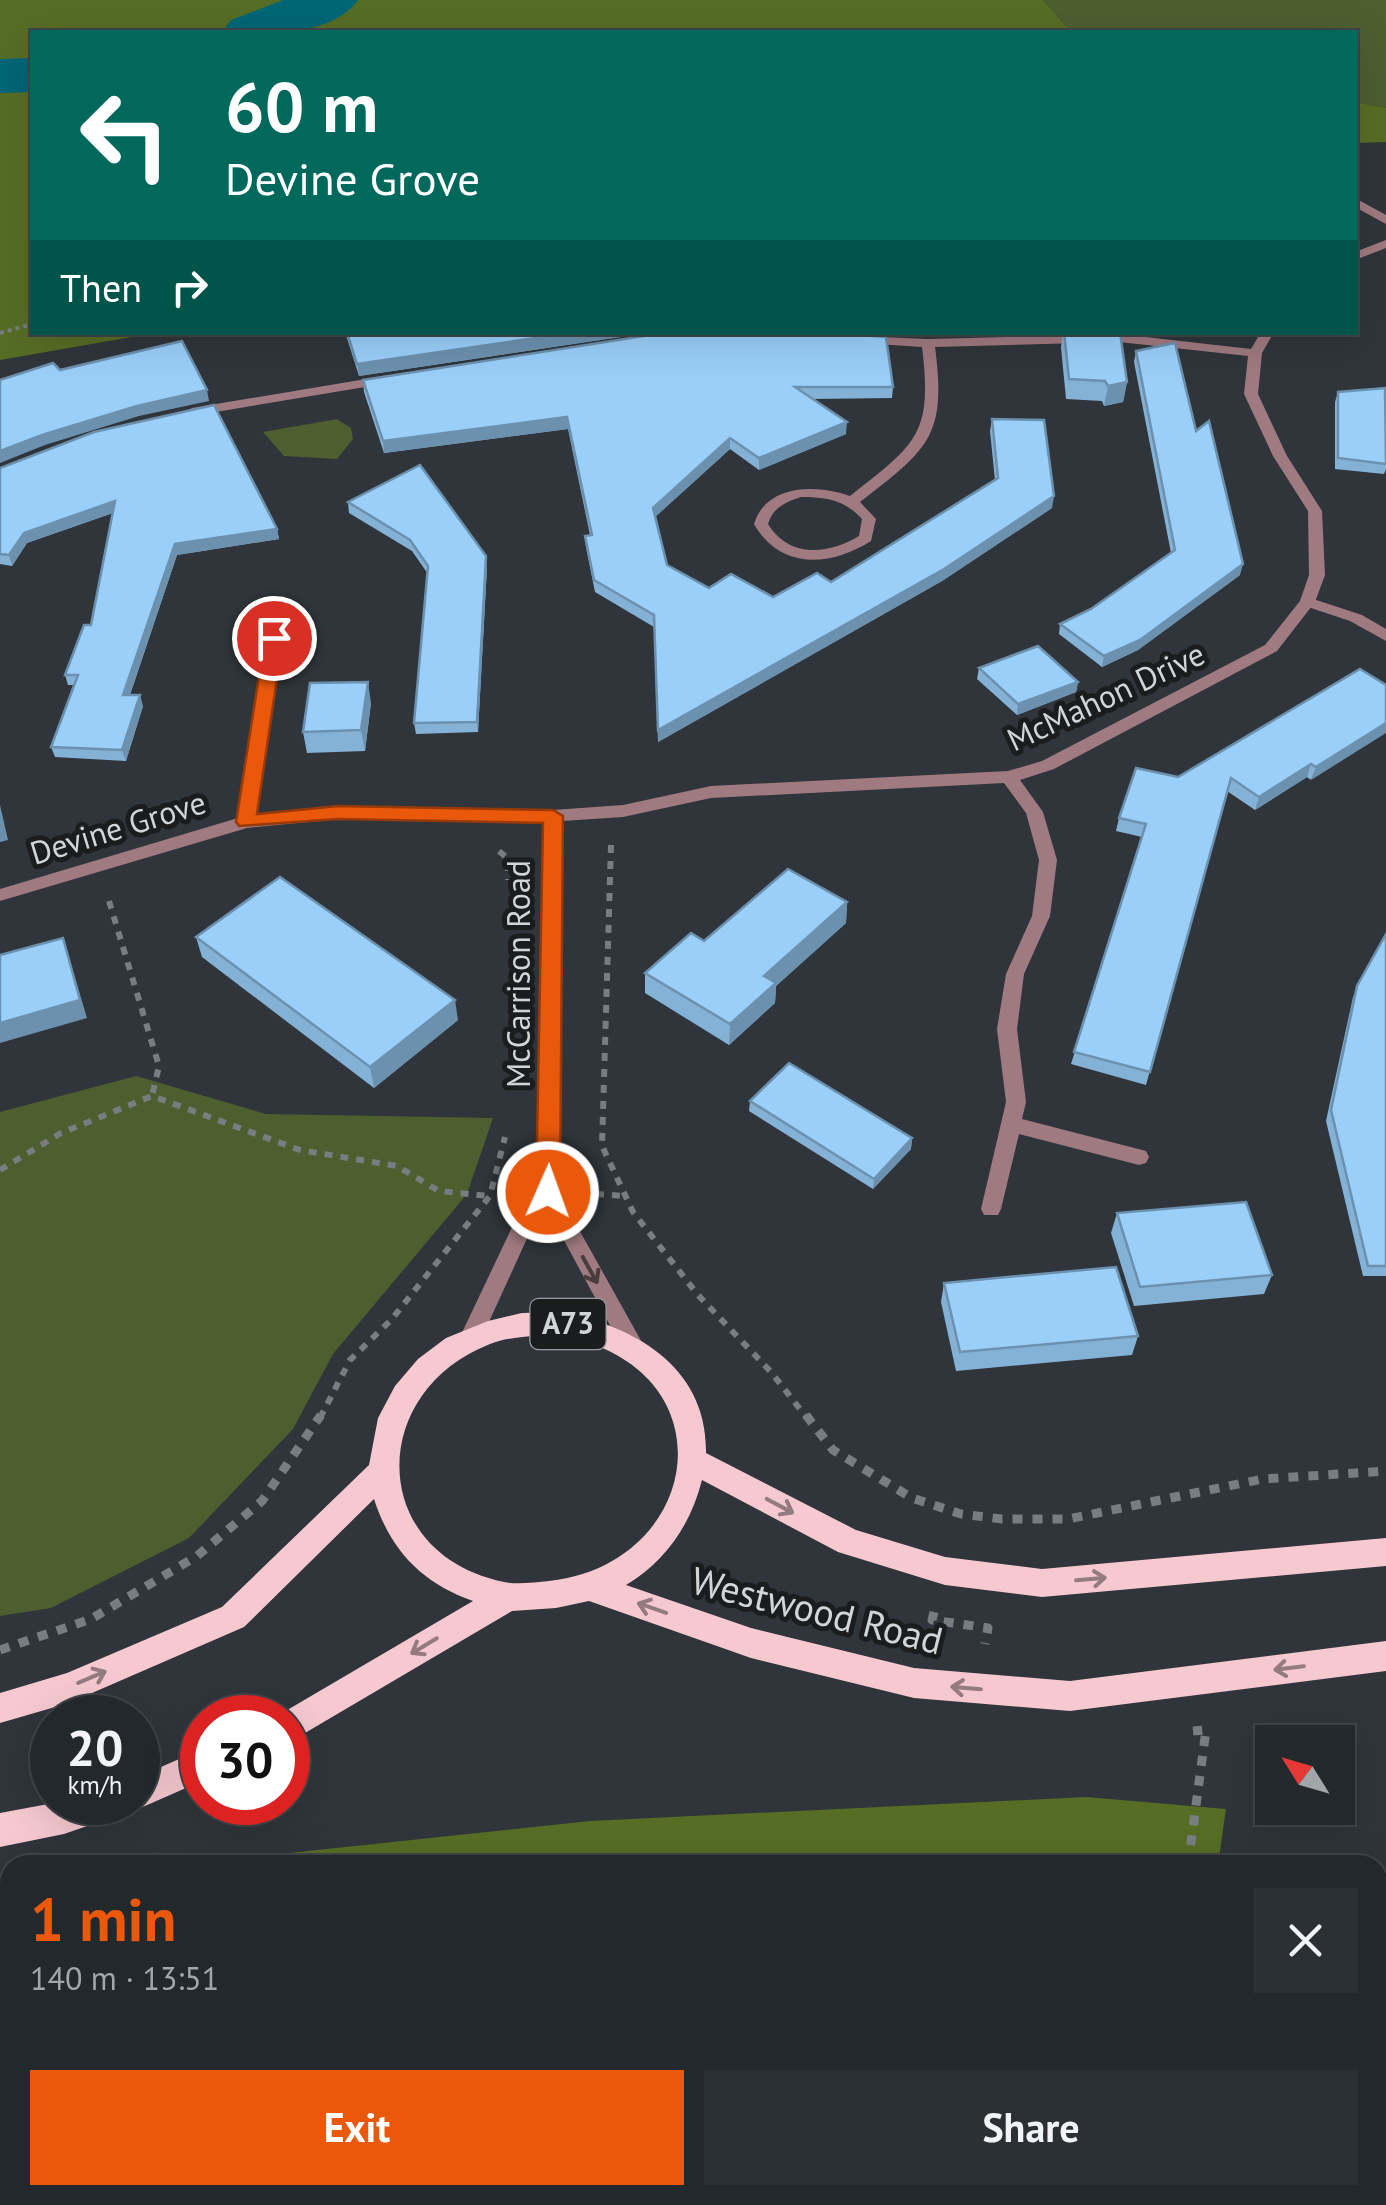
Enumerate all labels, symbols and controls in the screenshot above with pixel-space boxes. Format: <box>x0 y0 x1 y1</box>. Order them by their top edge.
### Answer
text: 60 m <box>225 61 378 151</box>
icon: left <box>60 70 190 200</box>
text: Devine Grove <box>225 149 480 207</box>
icon: right <box>162 260 217 315</box>
text: Then <box>60 263 142 312</box>
pin <box>232 596 317 681</box>
icon: arrive <box>247 611 302 666</box>
street label: McMahon Drive <box>1000 632 1211 760</box>
street label: Devine Grove <box>25 780 211 874</box>
street label: McCarrison Road <box>497 860 539 1088</box>
position arrow <box>496 1140 600 1244</box>
one-way arrow <box>580 1254 600 1284</box>
road number: A73 <box>530 1299 606 1349</box>
one-way arrow <box>765 1497 795 1516</box>
street label: Westwood Road <box>687 1555 948 1664</box>
one-way arrow <box>1074 1569 1107 1588</box>
one-way arrow <box>637 1598 669 1616</box>
one-way arrow <box>410 1636 439 1656</box>
one-way arrow <box>1274 1659 1306 1678</box>
one-way arrow <box>76 1667 107 1685</box>
one-way arrow <box>951 1678 983 1697</box>
speed limit sign: 30 <box>180 1695 310 1825</box>
text: 20 <box>67 1715 123 1780</box>
north arrow <box>1255 1725 1355 1825</box>
map controls <box>1255 1725 1355 1825</box>
text: km/h <box>68 1769 122 1801</box>
text: 1 min <box>30 1880 176 1958</box>
button: close <box>1253 1888 1358 1993</box>
text: 140 m · 13:51 <box>30 1957 219 1999</box>
button: Exit <box>30 2070 684 2185</box>
button: Share <box>704 2070 1358 2185</box>

